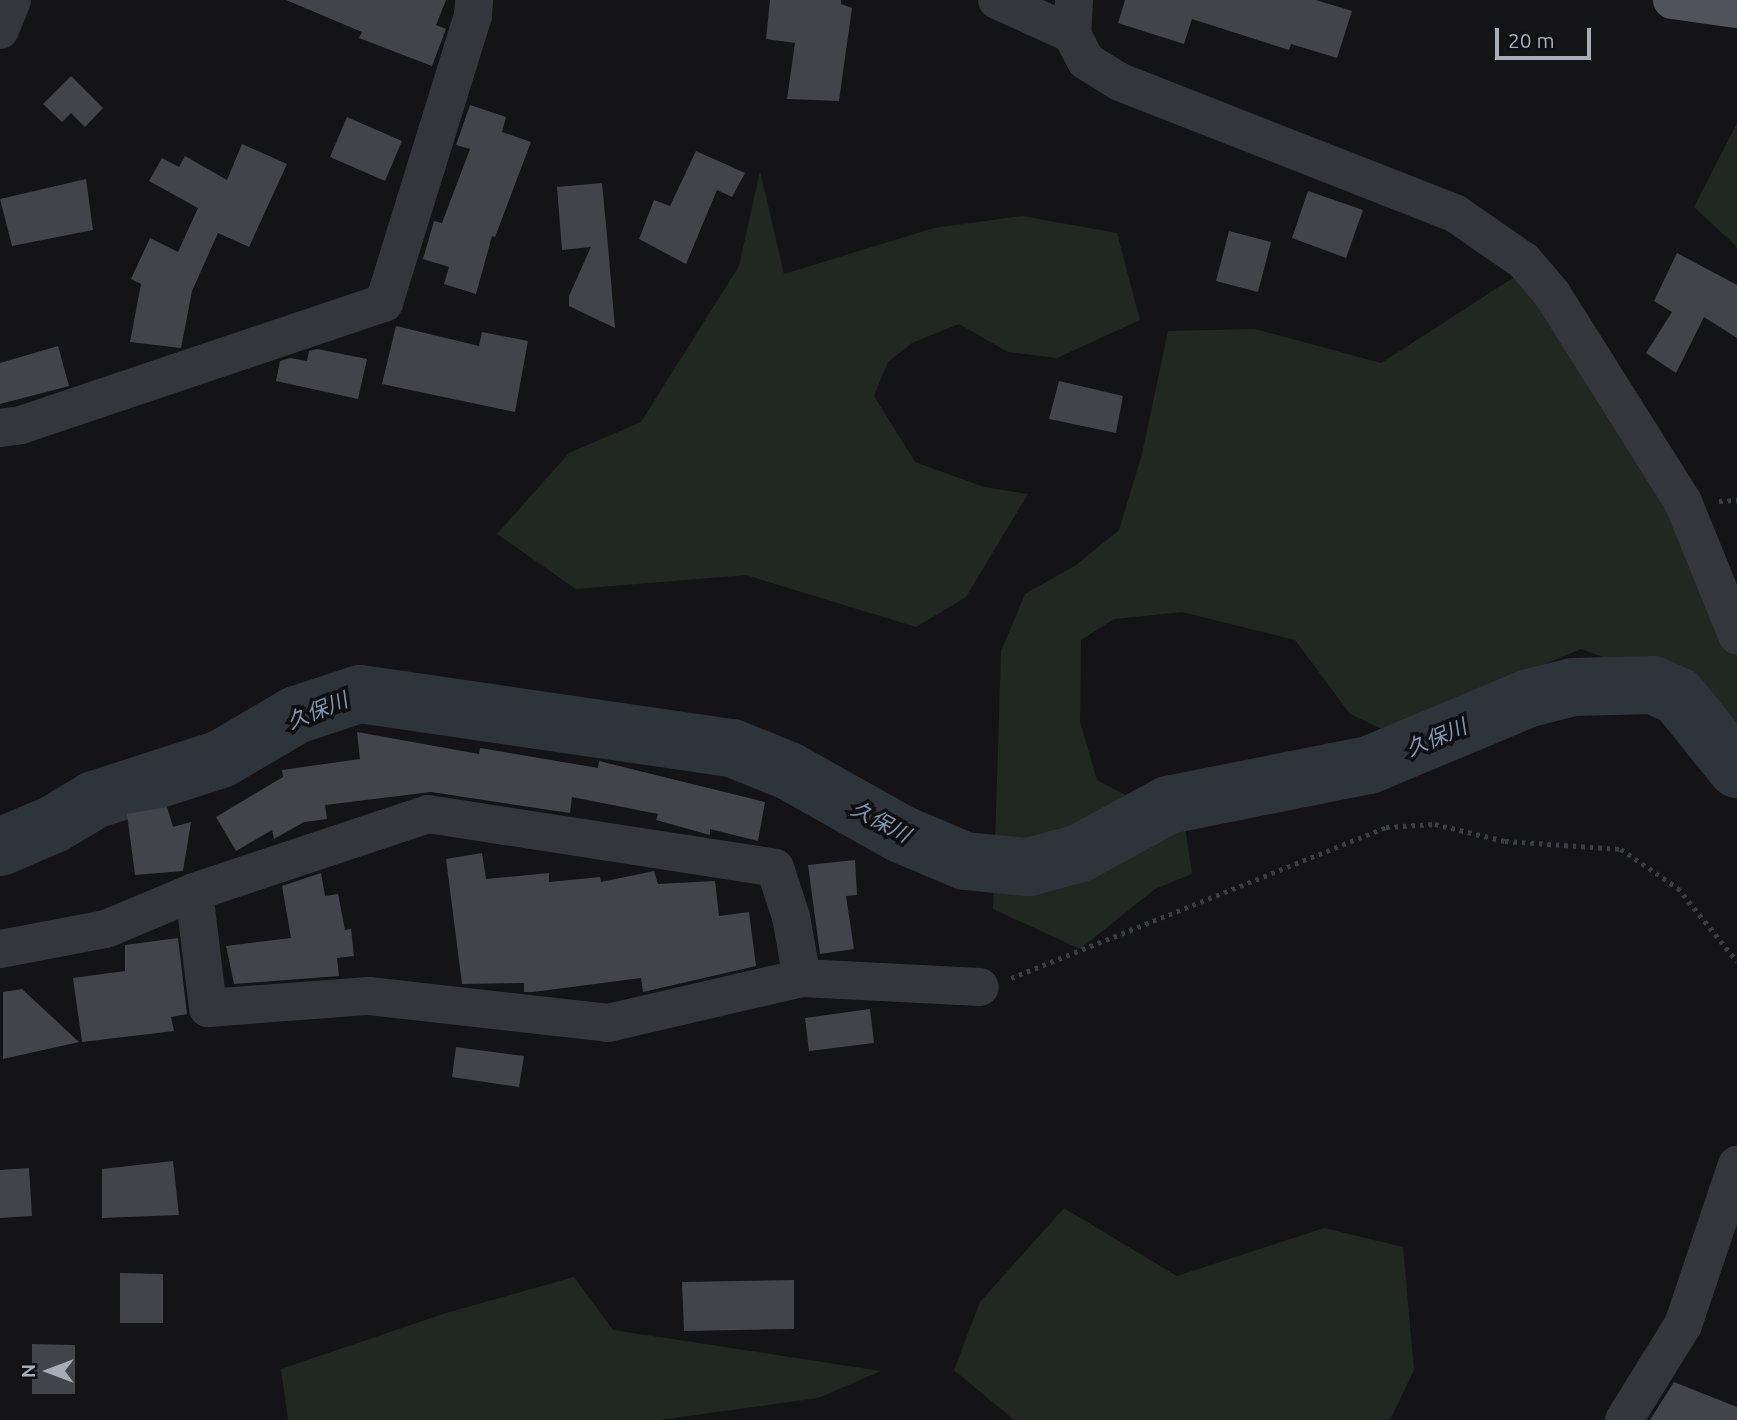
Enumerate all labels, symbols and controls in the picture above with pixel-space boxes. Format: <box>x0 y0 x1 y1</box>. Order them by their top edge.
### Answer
scale bar <box>1499 14 1595 58</box>
text: 20 m <box>1508 28 1555 52</box>
water label: 久保川 <box>283 687 351 733</box>
water label: 久保川 <box>1402 713 1470 761</box>
water label: 久保川 <box>847 795 915 847</box>
north arrow <box>14 1336 84 1406</box>
text: N <box>17 1364 39 1378</box>

